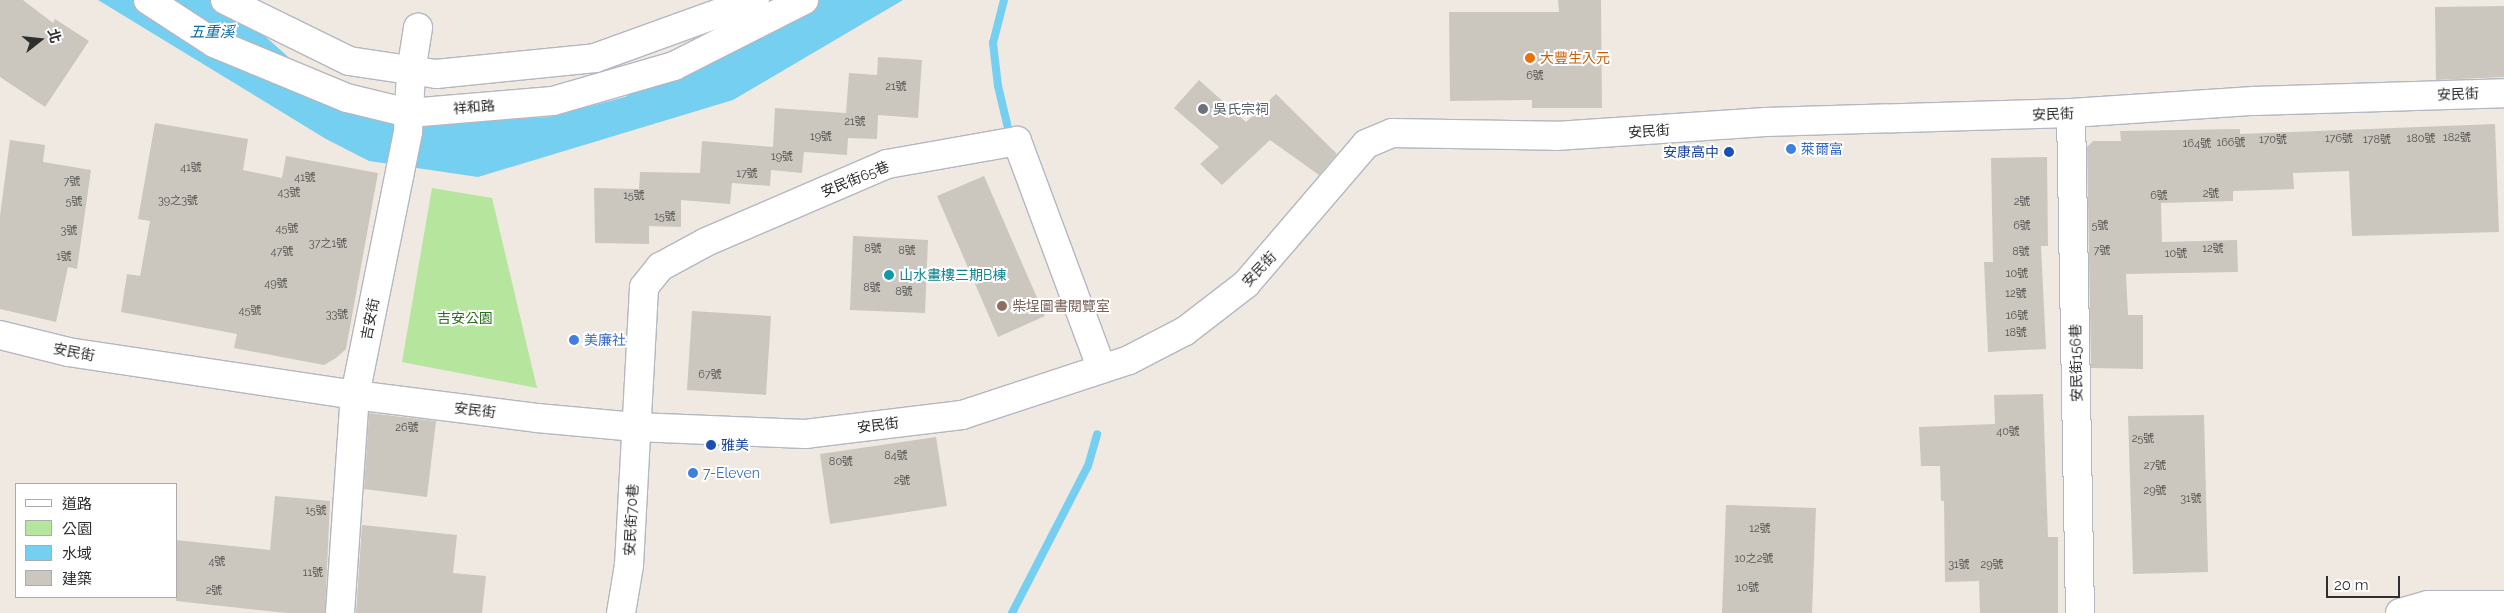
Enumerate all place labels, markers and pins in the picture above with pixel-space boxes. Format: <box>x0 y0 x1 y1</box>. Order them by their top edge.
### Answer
place label: 大豐生入元 <box>1540 50 1610 66</box>
marker: 大豐生入元 <box>1524 52 1536 64</box>
place label: 吳氏宗祠 <box>1213 101 1269 117</box>
marker: 吳氏宗祠 <box>1197 103 1209 115</box>
place label: 萊爾富 <box>1801 141 1843 157</box>
marker: 萊爾富 <box>1785 143 1797 155</box>
place label: 安康高中 <box>1663 144 1719 160</box>
marker: 安康高中 <box>1723 146 1735 158</box>
place label: 山水畫樓三期B棟 <box>899 267 1006 283</box>
marker: 山水畫樓三期B棟 <box>883 269 895 281</box>
place label: 柴埕圖書閱覽室 <box>1012 298 1110 314</box>
marker: 柴埕圖書閱覽室 <box>996 300 1008 312</box>
place label: 美廉社 <box>584 332 626 348</box>
marker: 美廉社 <box>568 334 580 346</box>
place label: 雅美 <box>721 437 749 453</box>
marker: 雅美 <box>705 439 717 451</box>
place label: 7-Eleven <box>703 465 760 481</box>
marker: 7-Eleven <box>687 467 699 479</box>

